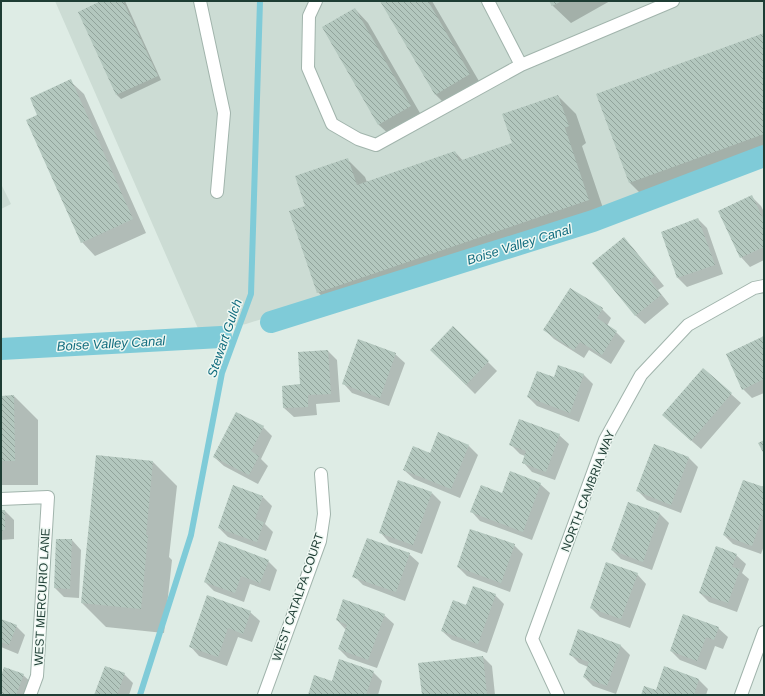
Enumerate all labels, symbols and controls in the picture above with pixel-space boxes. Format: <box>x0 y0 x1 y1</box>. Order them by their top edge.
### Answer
water label: Boise Valley Canal <box>465 221 574 268</box>
water label: Stewart Gulch <box>204 297 245 379</box>
water label: Boise Valley Canal <box>56 333 167 354</box>
street label: NORTH CAMBRIA WAY <box>558 428 618 554</box>
street label: WEST MERCURIO LANE <box>31 528 53 666</box>
street label: WEST CATALPA COURT <box>269 530 327 663</box>

